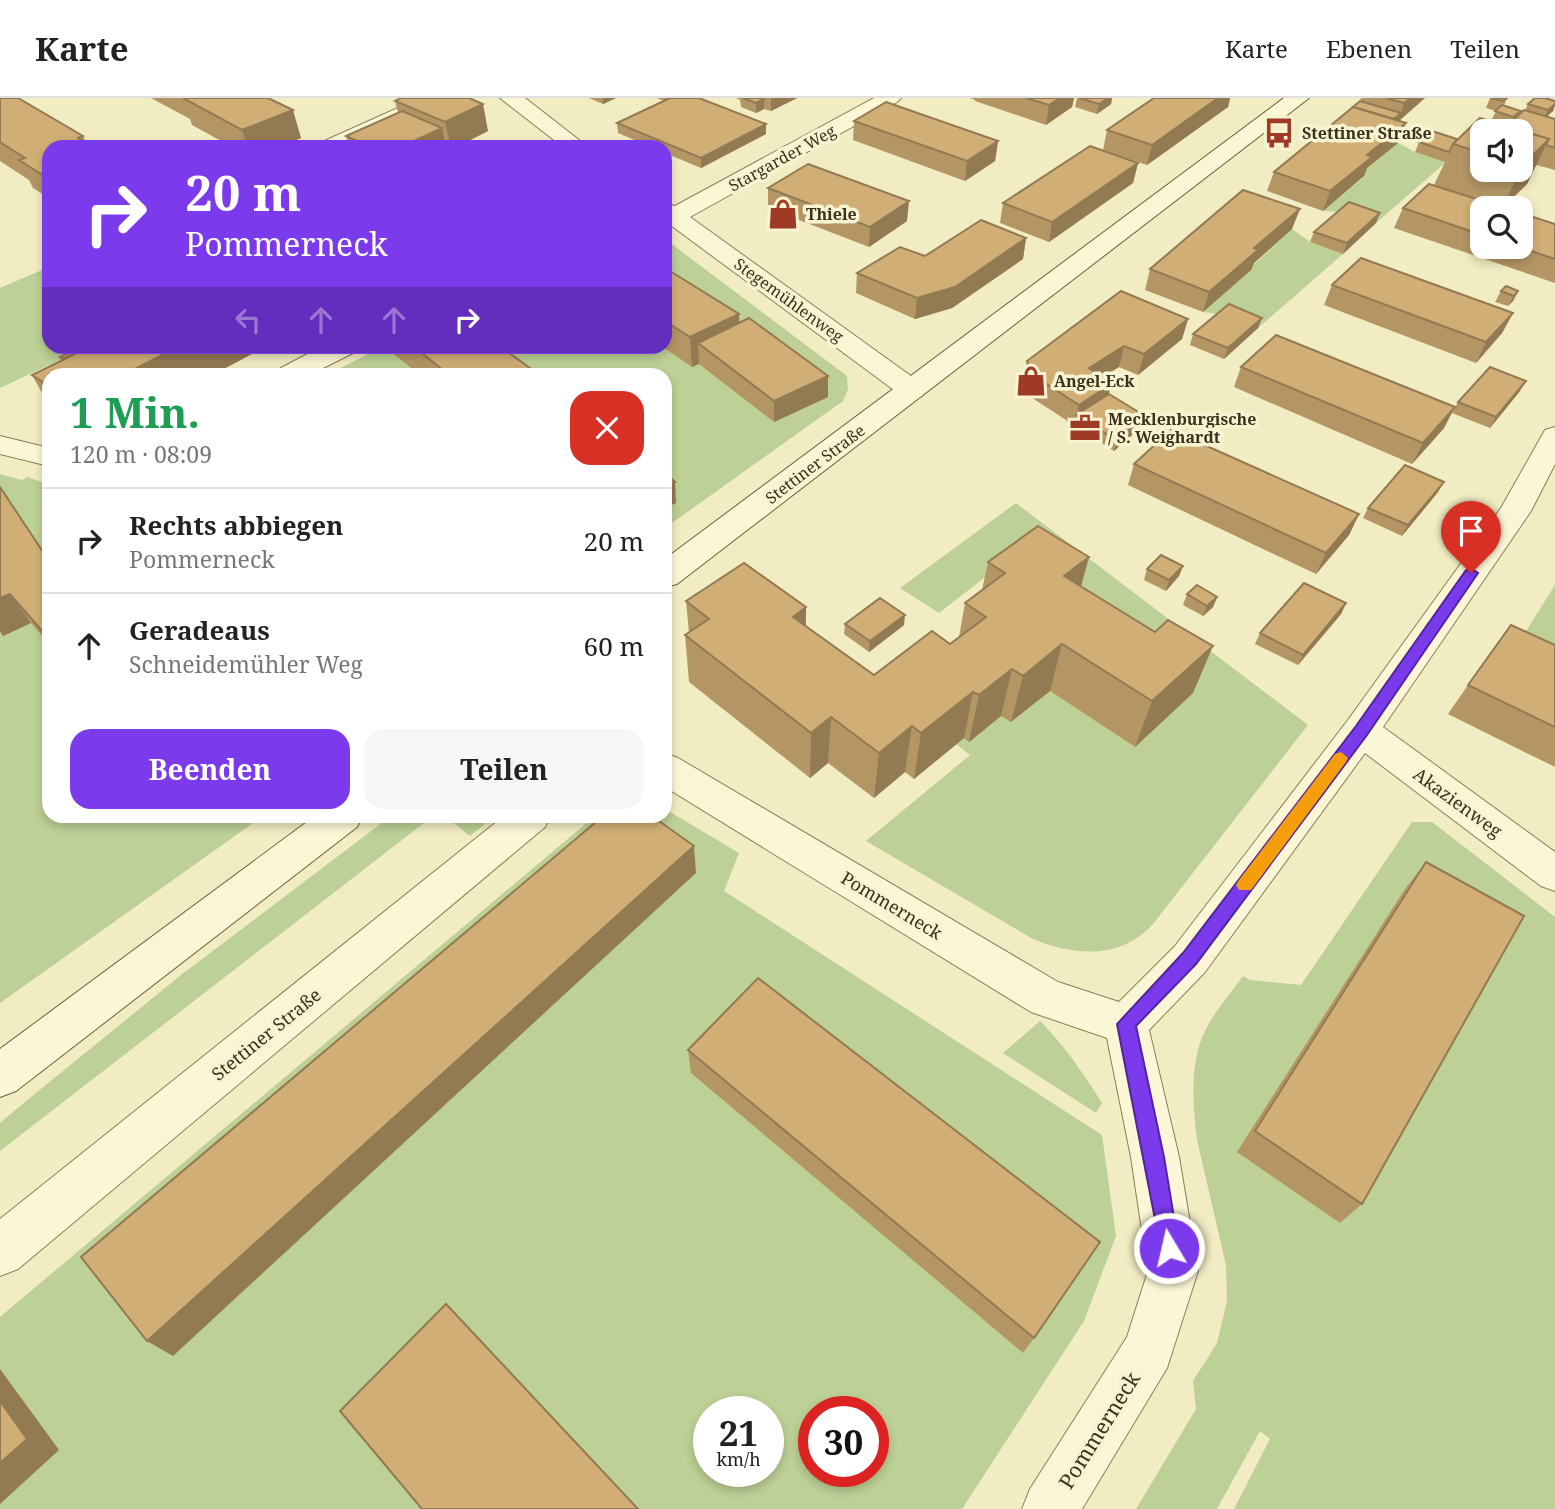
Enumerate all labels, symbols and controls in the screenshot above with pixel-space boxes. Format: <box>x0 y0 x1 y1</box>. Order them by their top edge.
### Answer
text: Karte <box>35 26 129 71</box>
text: Karte <box>1225 32 1288 65</box>
text: Ebenen <box>1326 32 1412 65</box>
text: Teilen <box>1450 32 1520 65</box>
bus stop icon: Stettiner Straße <box>1262 116 1296 150</box>
street label: Stargarder Weg <box>725 119 840 196</box>
map controls <box>1470 119 1533 259</box>
button: sound <box>1470 119 1533 182</box>
place label: Stettiner Straße <box>1302 122 1432 144</box>
text: 20 m <box>185 159 301 225</box>
icon: right <box>70 168 161 259</box>
button: search <box>1470 196 1533 259</box>
shop icon: Thiele <box>766 197 800 231</box>
place label: Thiele <box>806 203 857 225</box>
text: Pommerneck <box>185 222 388 265</box>
street label: Stegemühlenweg <box>730 253 848 347</box>
icon: left <box>229 301 267 339</box>
icon: ahead <box>302 301 340 339</box>
icon: ahead <box>375 301 413 339</box>
icon: right <box>448 301 486 339</box>
shop icon: Angel-Eck <box>1014 364 1048 398</box>
place label: Angel-Eck <box>1054 370 1135 392</box>
text: 1 Min. <box>70 383 200 440</box>
button: close <box>570 391 644 465</box>
place label: Mecklenburgische / S. Weighardt <box>1108 408 1256 448</box>
office icon: Mecklenburgische / S. Weighardt <box>1068 411 1102 445</box>
street label: Stettiner Straße <box>761 419 869 509</box>
text: 120 m · 08:09 <box>70 438 212 470</box>
pin <box>1441 501 1501 573</box>
text: Rechts abbiegen <box>129 507 343 543</box>
icon: arrive <box>1452 512 1490 550</box>
icon: right <box>70 522 108 560</box>
text: 20 m <box>584 523 644 559</box>
text: Pommerneck <box>129 543 275 575</box>
text: Geradeaus <box>129 612 270 648</box>
icon: ahead <box>70 627 108 665</box>
text: 60 m <box>584 628 644 664</box>
text: Schneidemühler Weg <box>129 648 363 680</box>
button: Beenden <box>70 729 350 809</box>
button: Teilen <box>364 729 644 809</box>
street label: Akazienweg <box>1409 762 1508 843</box>
street label: Pommerneck <box>837 865 947 945</box>
street label: Stettiner Straße <box>206 982 326 1086</box>
position arrow <box>1132 1211 1206 1285</box>
street label: Pommerneck <box>1052 1366 1146 1494</box>
speed limit sign: 30 <box>798 1396 889 1487</box>
text: 21 <box>719 1409 758 1456</box>
text: km/h <box>716 1447 761 1471</box>

